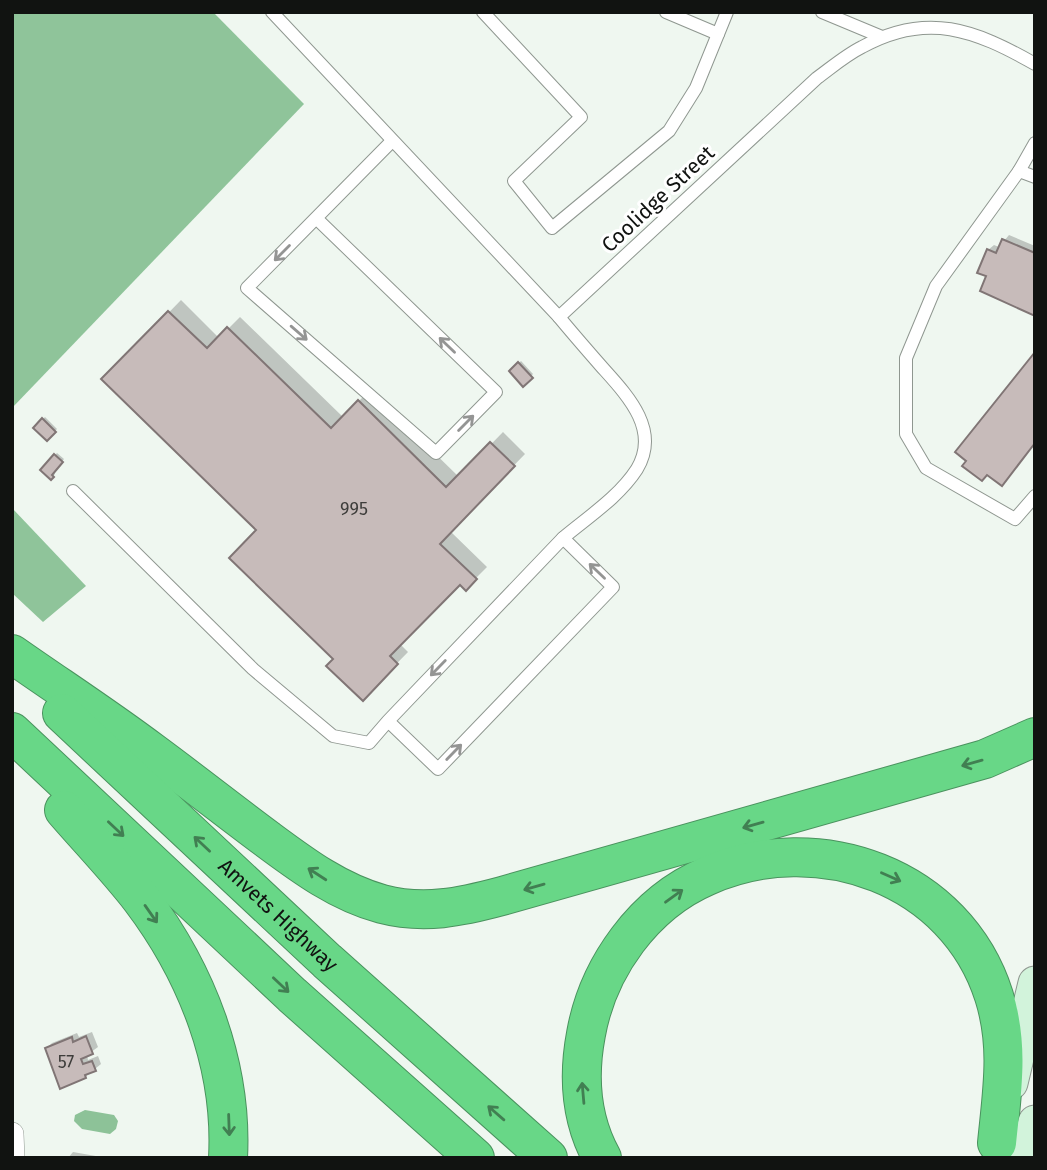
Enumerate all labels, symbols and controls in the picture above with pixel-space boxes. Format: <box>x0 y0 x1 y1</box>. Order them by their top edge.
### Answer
street label: Coolidge Street <box>596 140 720 258</box>
one-way arrow <box>274 245 291 262</box>
one-way arrow <box>290 325 308 341</box>
one-way arrow <box>439 337 456 354</box>
one-way arrow <box>457 415 474 432</box>
house number: 995 <box>340 498 368 520</box>
one-way arrow <box>589 563 606 580</box>
one-way arrow <box>430 660 447 677</box>
one-way arrow <box>446 744 463 761</box>
one-way arrow <box>961 758 983 771</box>
one-way arrow <box>742 819 764 832</box>
one-way arrow <box>106 820 124 837</box>
one-way arrow <box>194 835 211 852</box>
street label: Amvets Highway <box>213 853 344 978</box>
one-way arrow <box>308 867 327 881</box>
one-way arrow <box>879 871 901 884</box>
one-way arrow <box>523 881 546 894</box>
one-way arrow <box>664 888 683 903</box>
one-way arrow <box>144 904 158 923</box>
one-way arrow <box>272 976 289 993</box>
house number: 57 <box>58 1051 74 1073</box>
one-way arrow <box>576 1082 589 1105</box>
one-way arrow <box>488 1105 506 1121</box>
one-way arrow <box>222 1113 235 1136</box>

